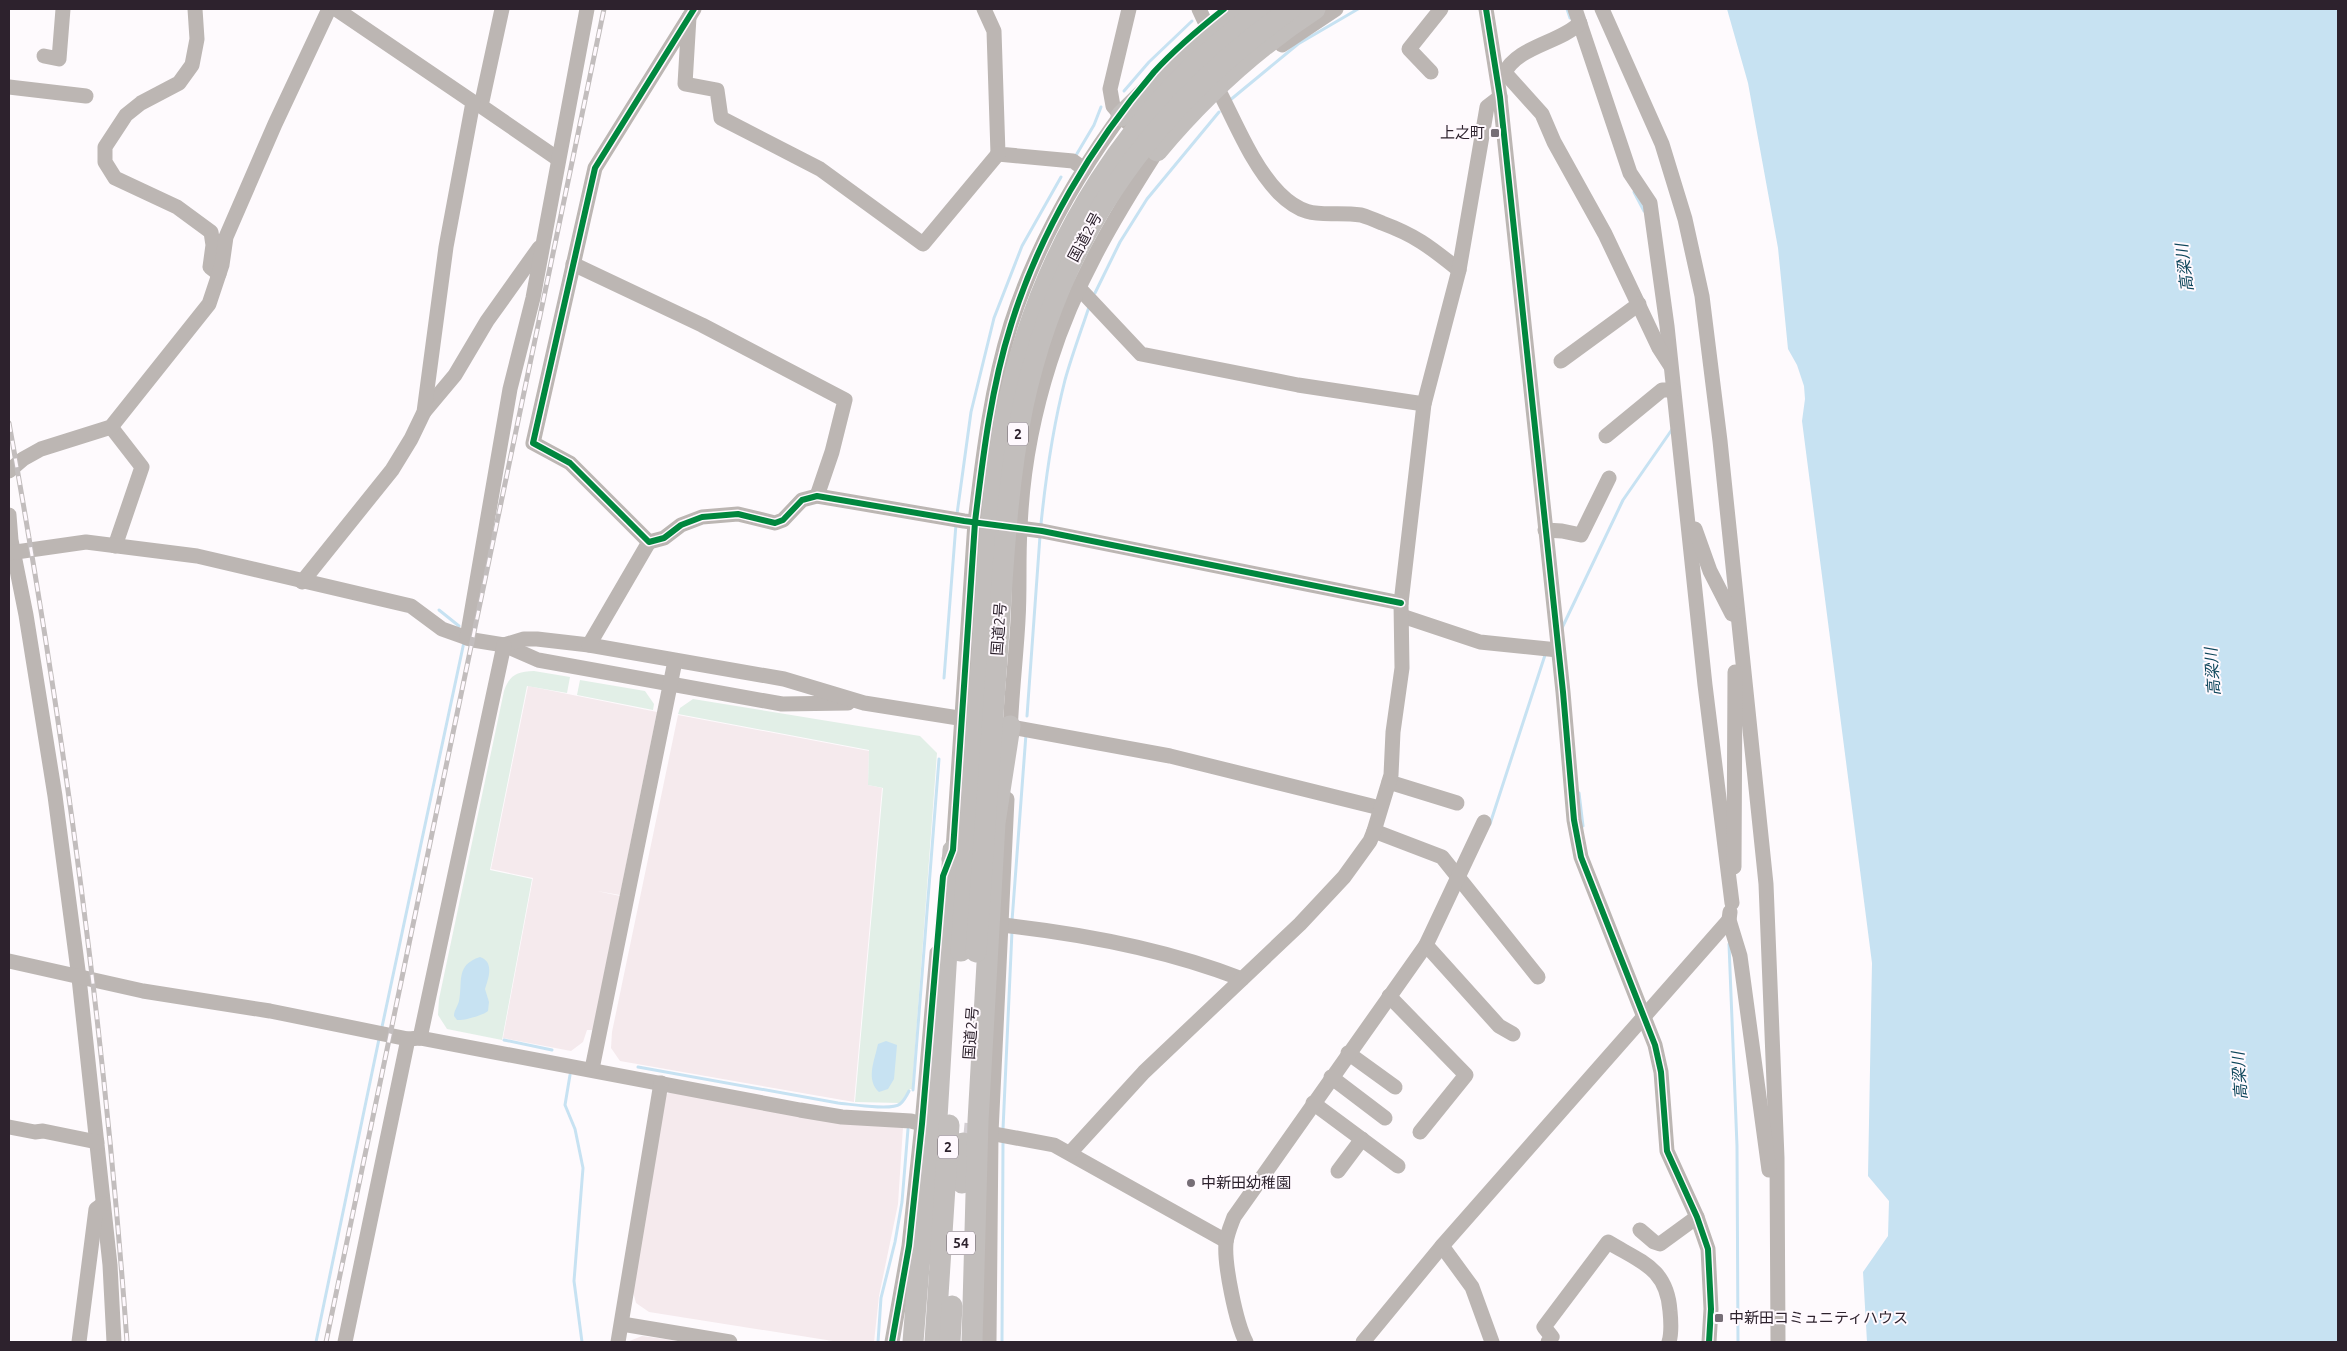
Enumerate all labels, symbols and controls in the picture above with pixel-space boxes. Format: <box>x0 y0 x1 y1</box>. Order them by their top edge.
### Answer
place label: 上之町 <box>1440 124 1485 141</box>
marker: 上之町 <box>1489 127 1501 139</box>
street label: 国道2号 <box>1065 209 1105 264</box>
water label: 高梁川 <box>2172 241 2196 293</box>
road number: 2 <box>1008 422 1028 446</box>
street label: 国道2号 <box>988 602 1009 656</box>
water label: 高梁川 <box>2201 645 2223 697</box>
street label: 国道2号 <box>960 1006 981 1060</box>
water label: 高梁川 <box>2228 1049 2250 1101</box>
road number: 2 <box>938 1136 958 1158</box>
place label: 中新田幼稚園 <box>1201 1174 1291 1191</box>
marker: 中新田幼稚園 <box>1185 1177 1197 1189</box>
road number: 54 <box>947 1232 975 1254</box>
place label: 中新田コミュニティハウス <box>1729 1309 1908 1326</box>
marker: 中新田コミュニティハウス <box>1713 1312 1725 1324</box>

